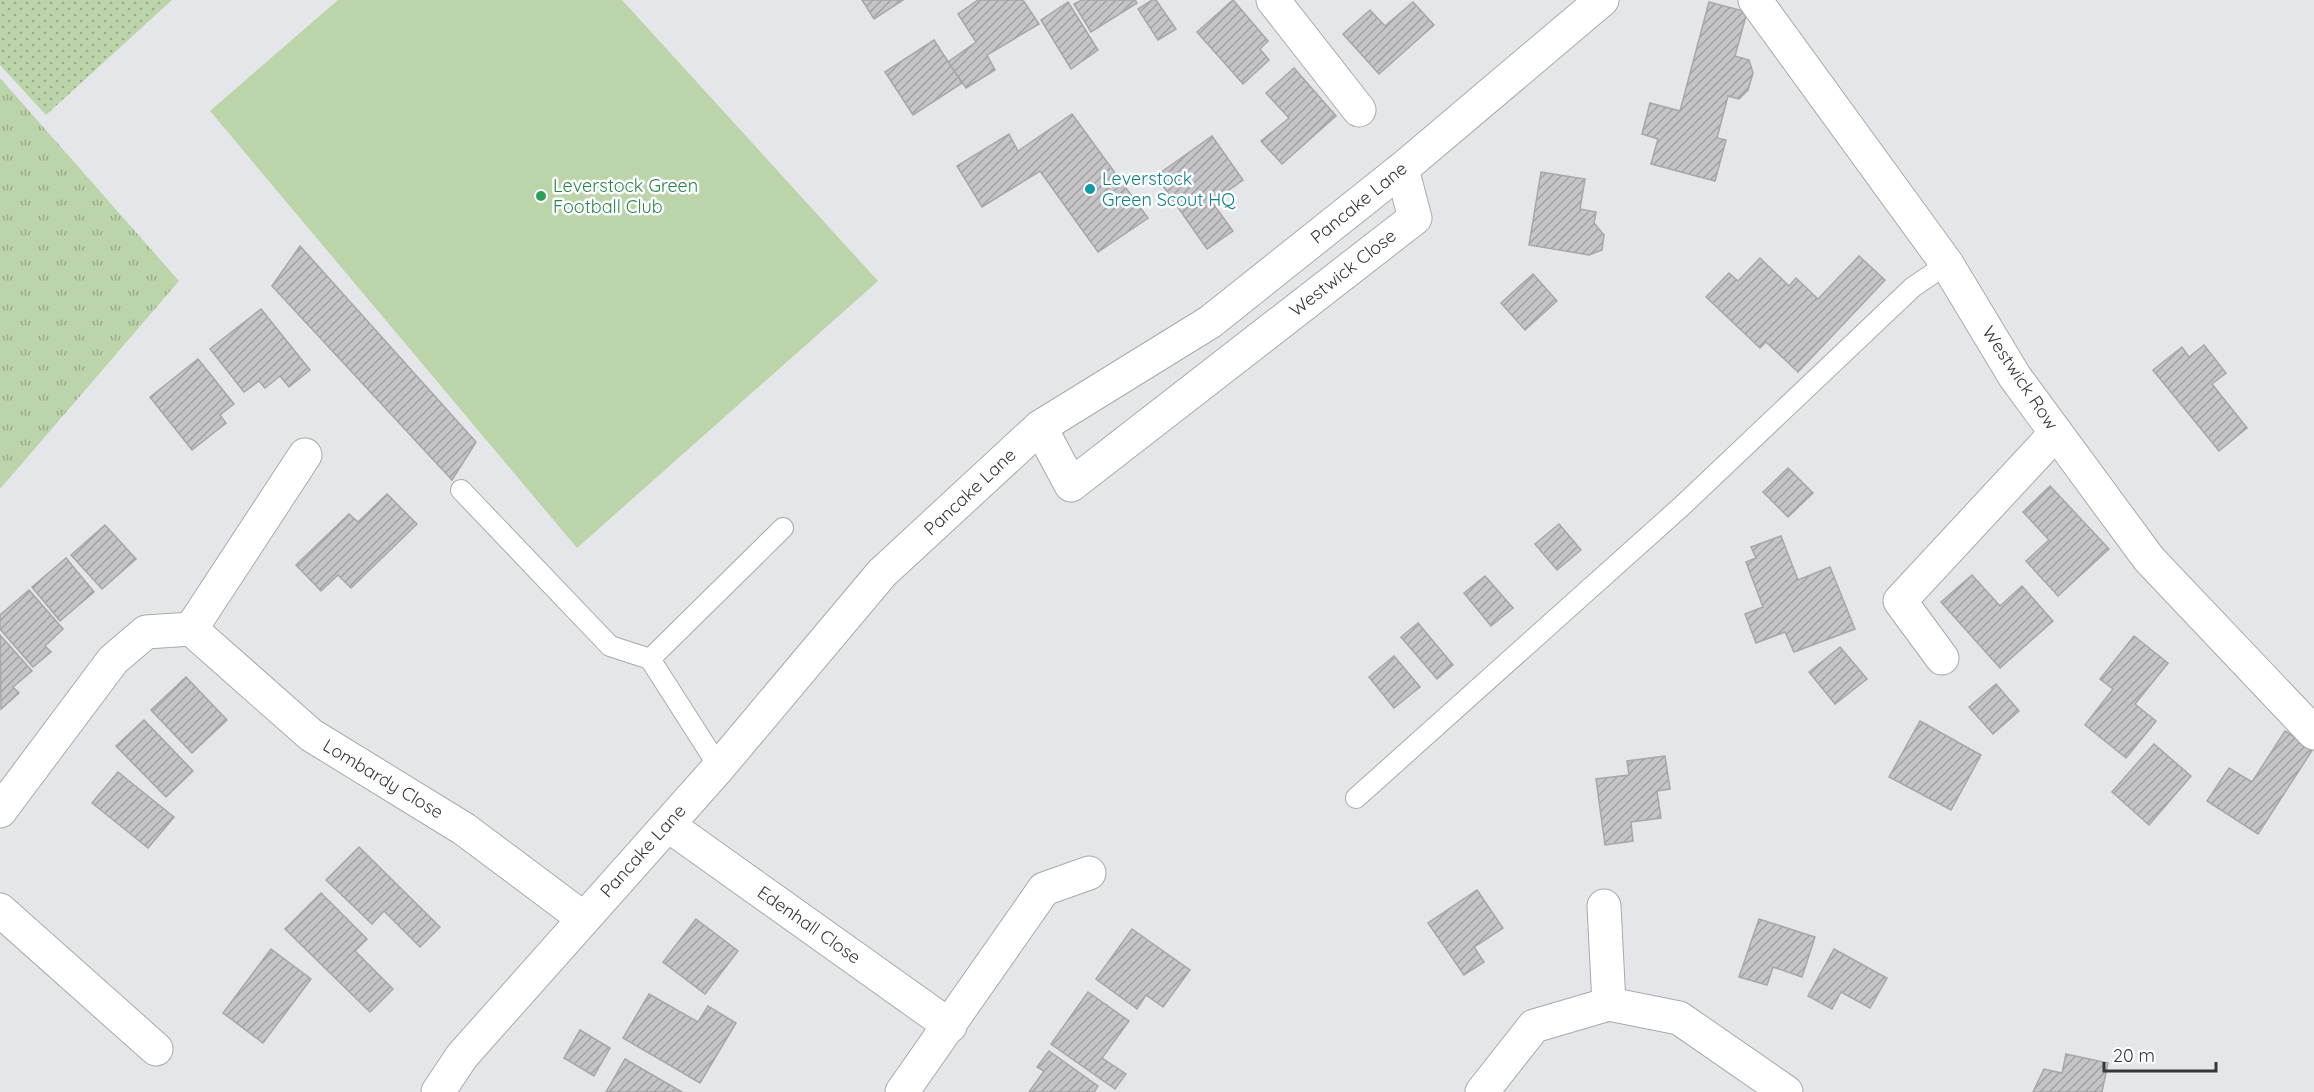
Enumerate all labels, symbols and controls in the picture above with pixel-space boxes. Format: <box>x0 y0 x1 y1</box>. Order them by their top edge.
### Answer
street label: Pancake Lane <box>1306 157 1412 249</box>
place label: Leverstock Green Scout HQ <box>1102 167 1236 211</box>
place label: Leverstock Green Football Club <box>553 174 698 218</box>
marker: Leverstock Green Scout HQ <box>1083 182 1097 196</box>
marker: Leverstock Green Football Club <box>534 189 548 203</box>
street label: Westwick Close <box>1285 224 1401 321</box>
street label: Westwick Row <box>1977 321 2064 434</box>
street label: Pancake Lane <box>919 443 1020 540</box>
street label: Lombardy Close <box>319 734 448 824</box>
street label: Pancake Lane <box>595 799 691 902</box>
street label: Edenhall Close <box>753 880 865 969</box>
scale bar <box>2104 1035 2216 1073</box>
text: 20 m <box>2113 1044 2155 1067</box>

